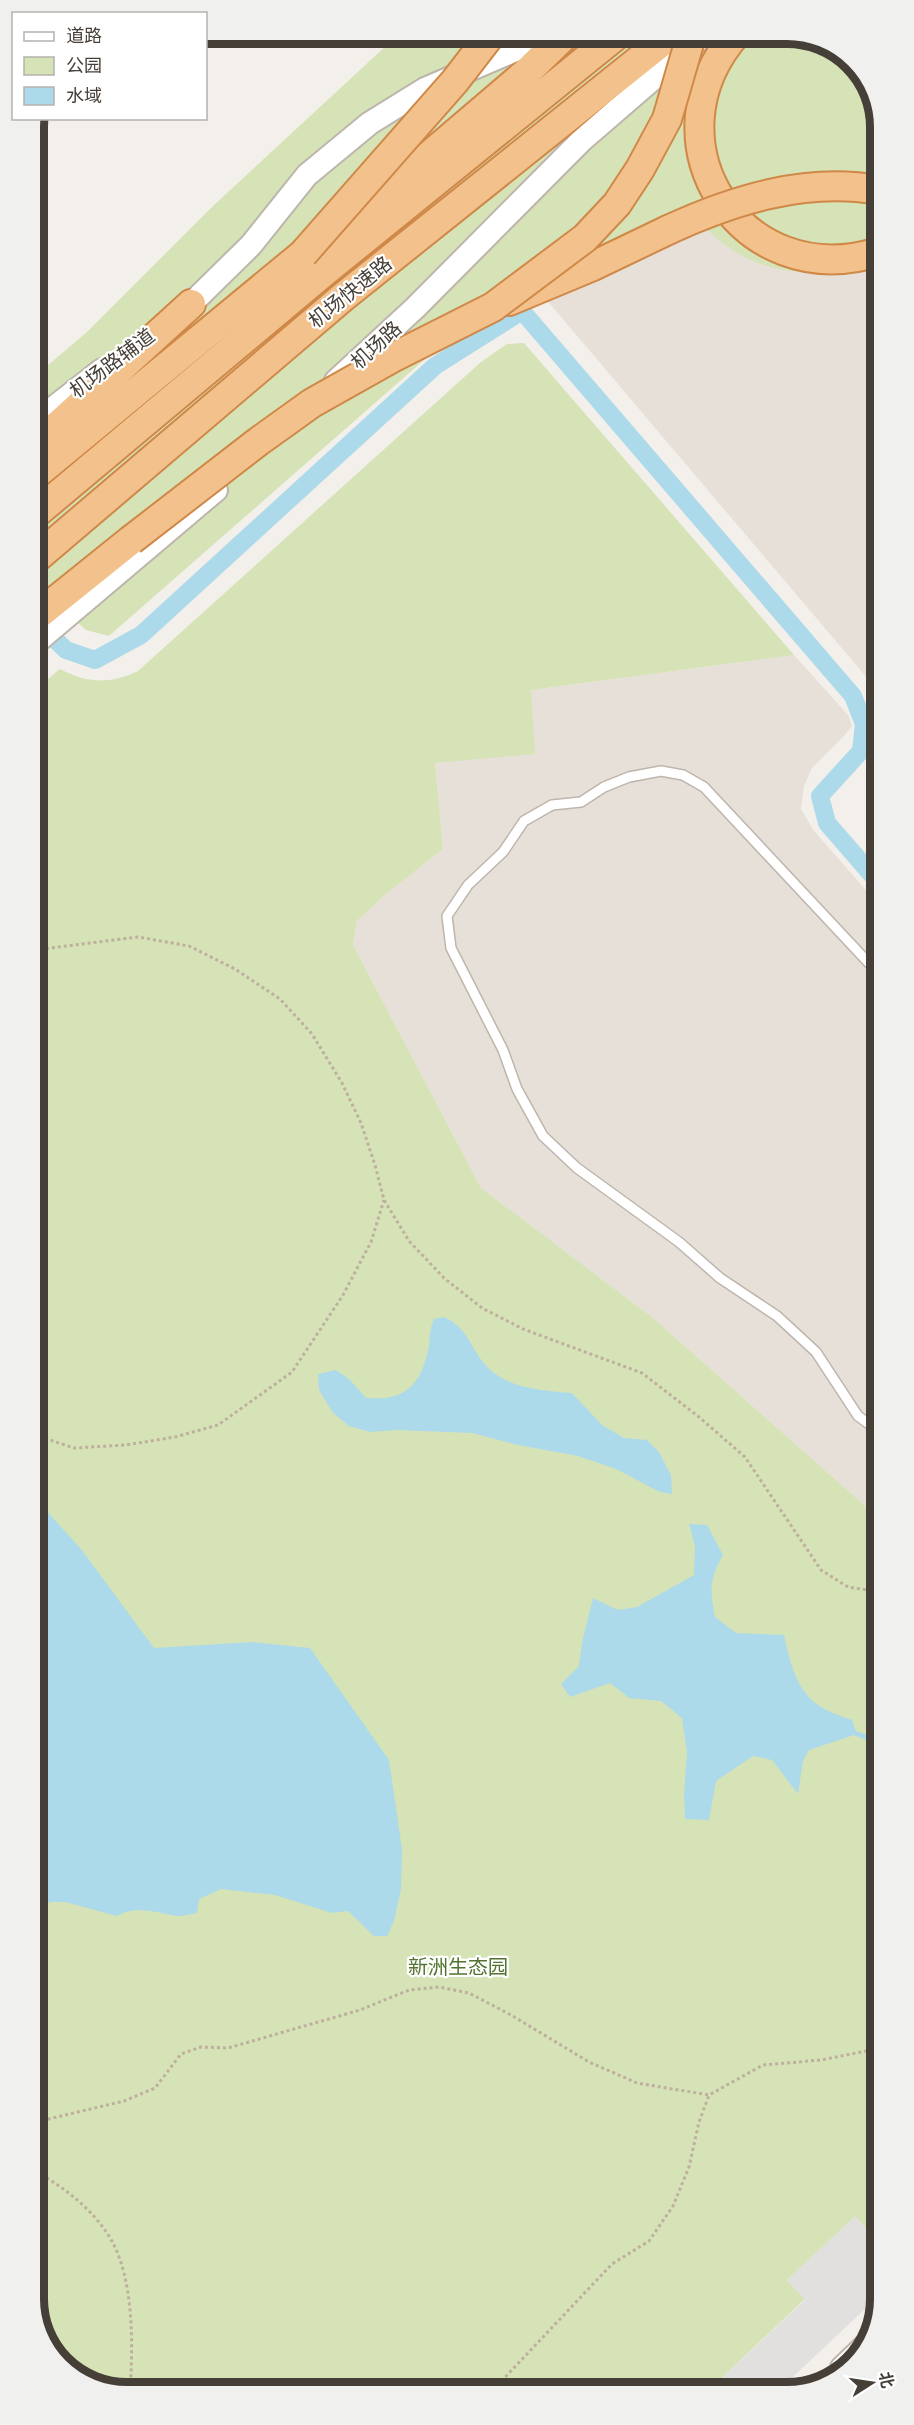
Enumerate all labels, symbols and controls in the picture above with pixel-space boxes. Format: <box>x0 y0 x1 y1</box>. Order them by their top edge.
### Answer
legend <box>12 12 207 120</box>
text: 道路 <box>66 24 102 46</box>
text: 公园 <box>66 54 102 76</box>
text: 水域 <box>66 84 102 106</box>
street label: 机场快速路 <box>303 250 396 332</box>
street label: 机场路 <box>345 315 406 373</box>
street label: 机场路辅道 <box>64 323 159 402</box>
park label: 新洲生态园 <box>408 1954 508 1978</box>
north arrow <box>842 2353 902 2413</box>
text: 北 <box>876 2370 898 2390</box>

